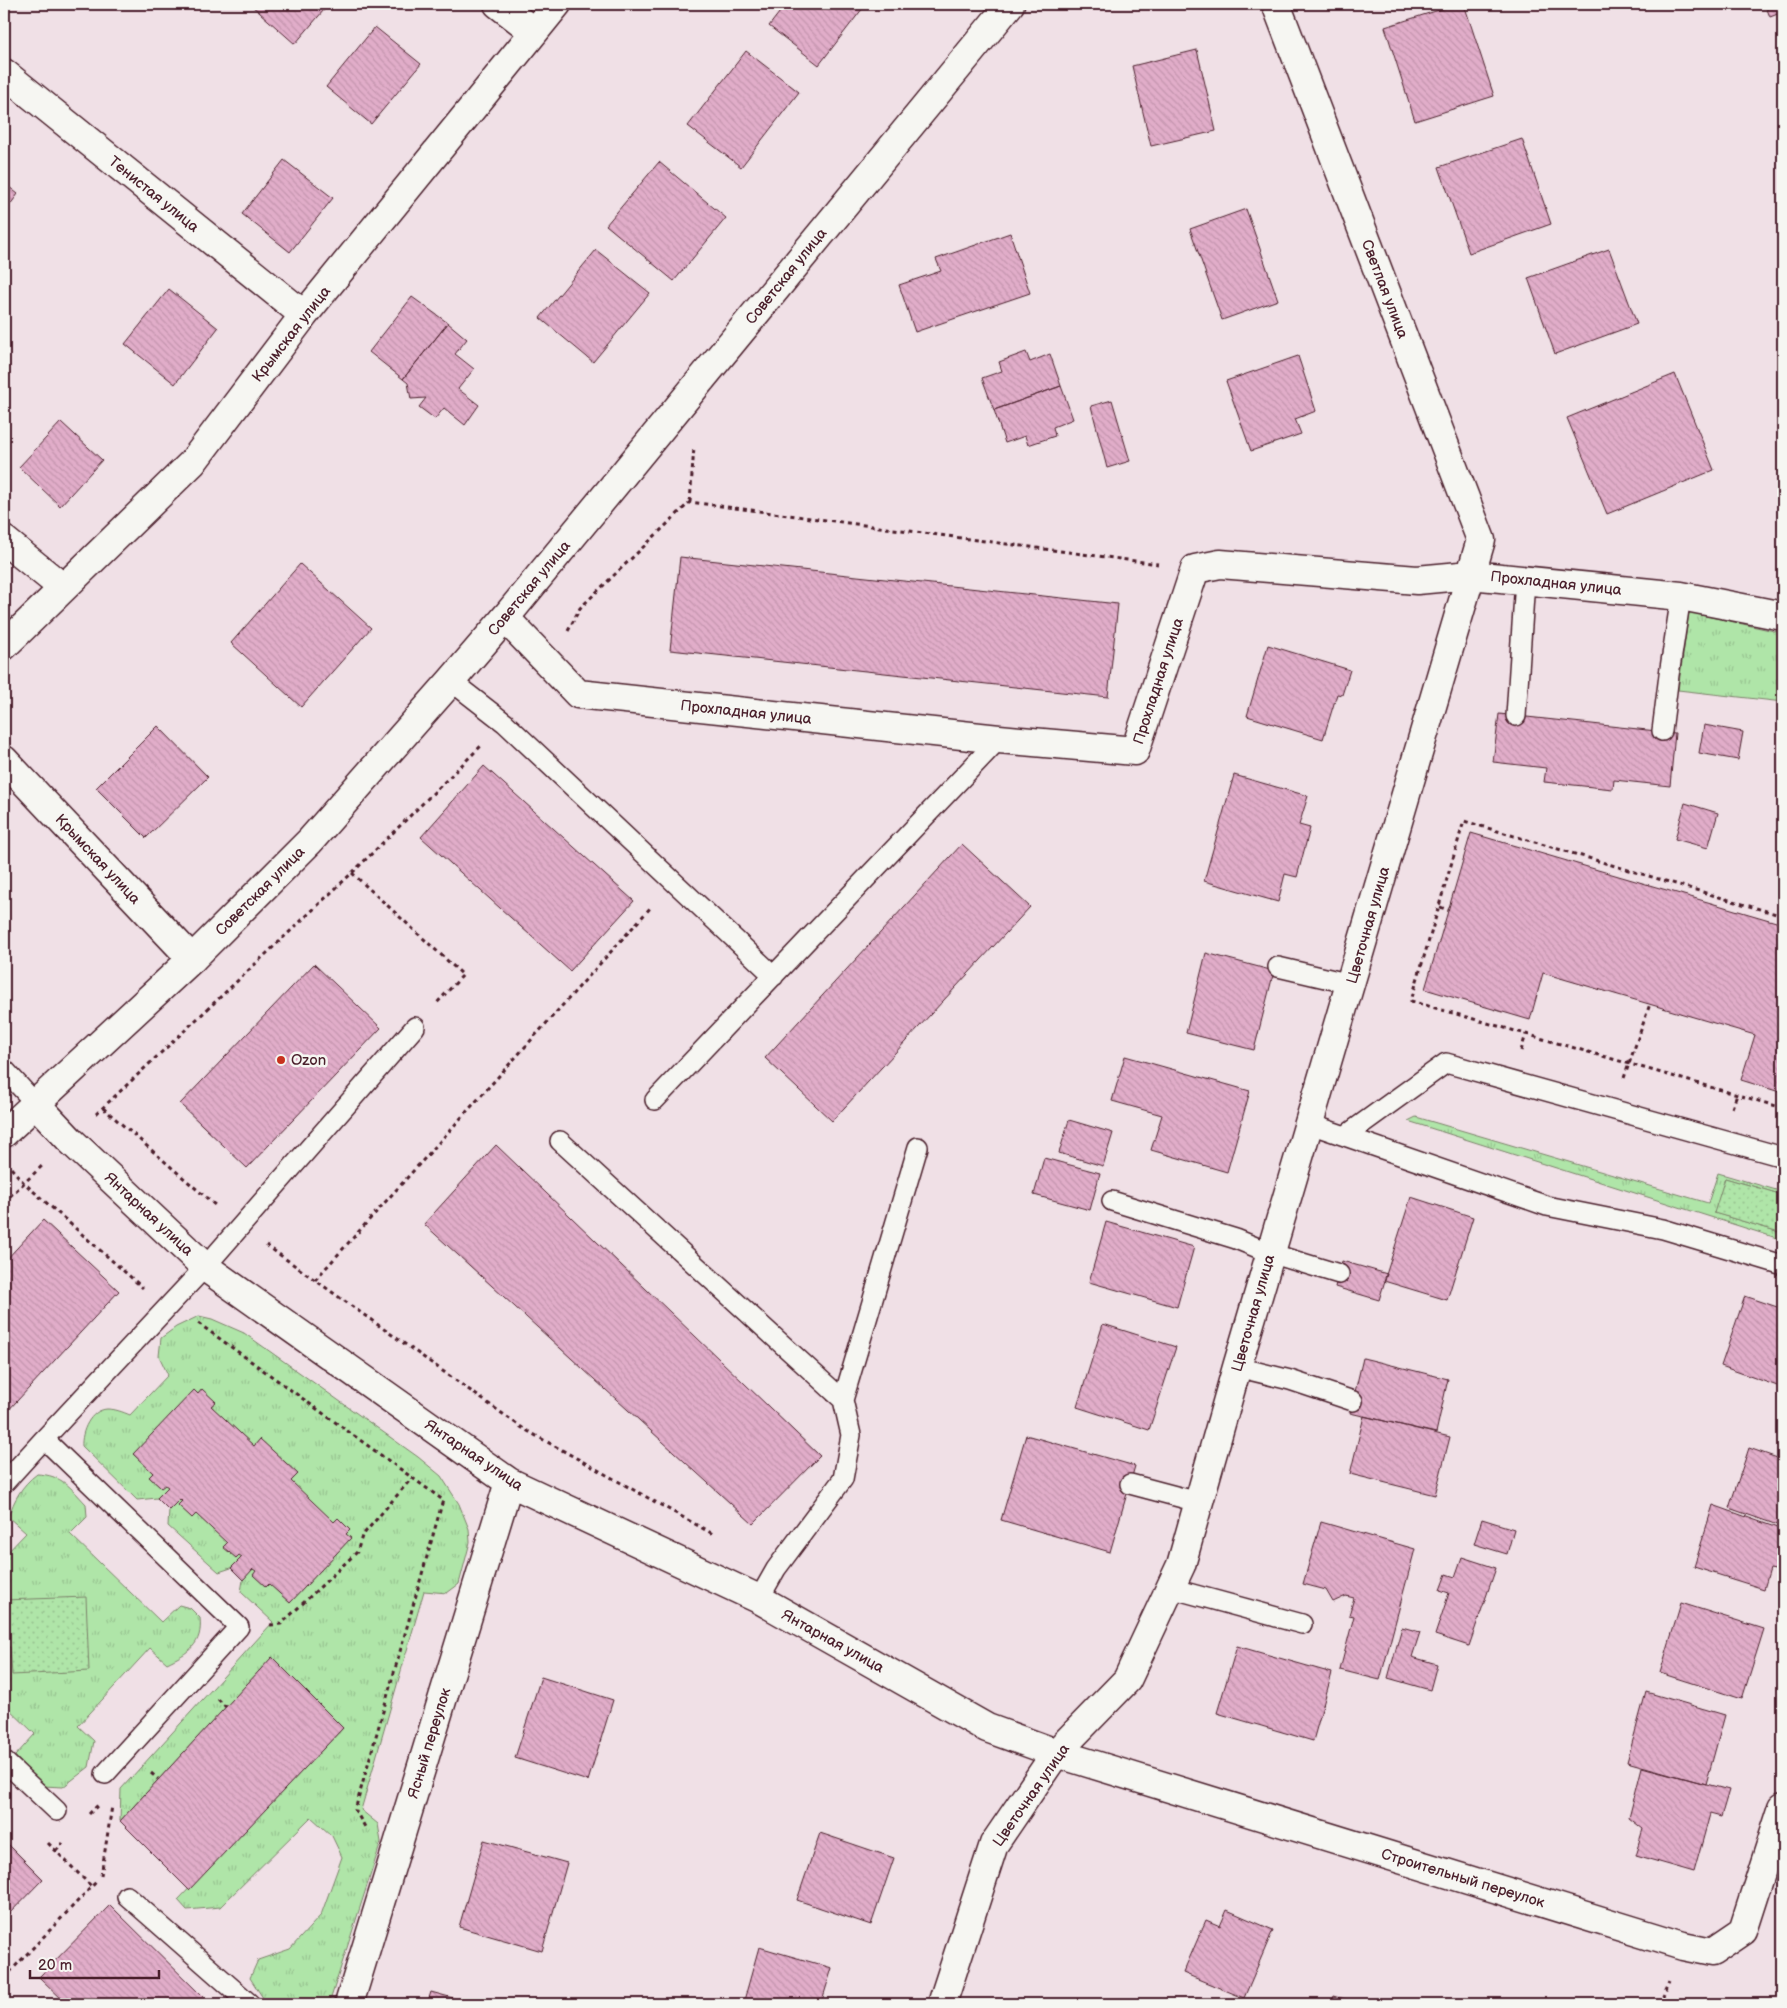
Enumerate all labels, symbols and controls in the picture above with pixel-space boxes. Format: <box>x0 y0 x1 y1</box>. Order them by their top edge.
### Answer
street label: Тенистая улица <box>105 152 203 237</box>
street label: Советская улица <box>742 224 831 328</box>
street label: Светлая улица <box>1357 237 1412 342</box>
street label: Крымская улица <box>248 282 335 386</box>
street label: Советская улица <box>484 537 575 640</box>
street label: Прохладная улица <box>1489 567 1623 600</box>
street label: Прохладная улица <box>1129 615 1188 747</box>
street label: Прохладная улица <box>679 696 813 729</box>
street label: Крымская улица <box>51 810 144 909</box>
street label: Советская улица <box>212 843 309 940</box>
street label: Цветочная улица <box>1343 864 1394 986</box>
place label: Ozon <box>291 1051 326 1070</box>
marker: Ozon <box>275 1054 287 1066</box>
street label: Янтарная улица <box>100 1168 197 1260</box>
street label: Цветочная улица <box>1228 1252 1279 1374</box>
street label: Янтарная улица <box>421 1416 526 1495</box>
street label: Янтарная улица <box>778 1605 887 1678</box>
street label: Ясный переулок <box>404 1685 455 1801</box>
street label: Цветочная улица <box>989 1740 1074 1850</box>
street label: Строительный переулок <box>1379 1845 1547 1912</box>
scale bar <box>30 1948 159 1980</box>
text: 20 m <box>38 1956 72 1975</box>

